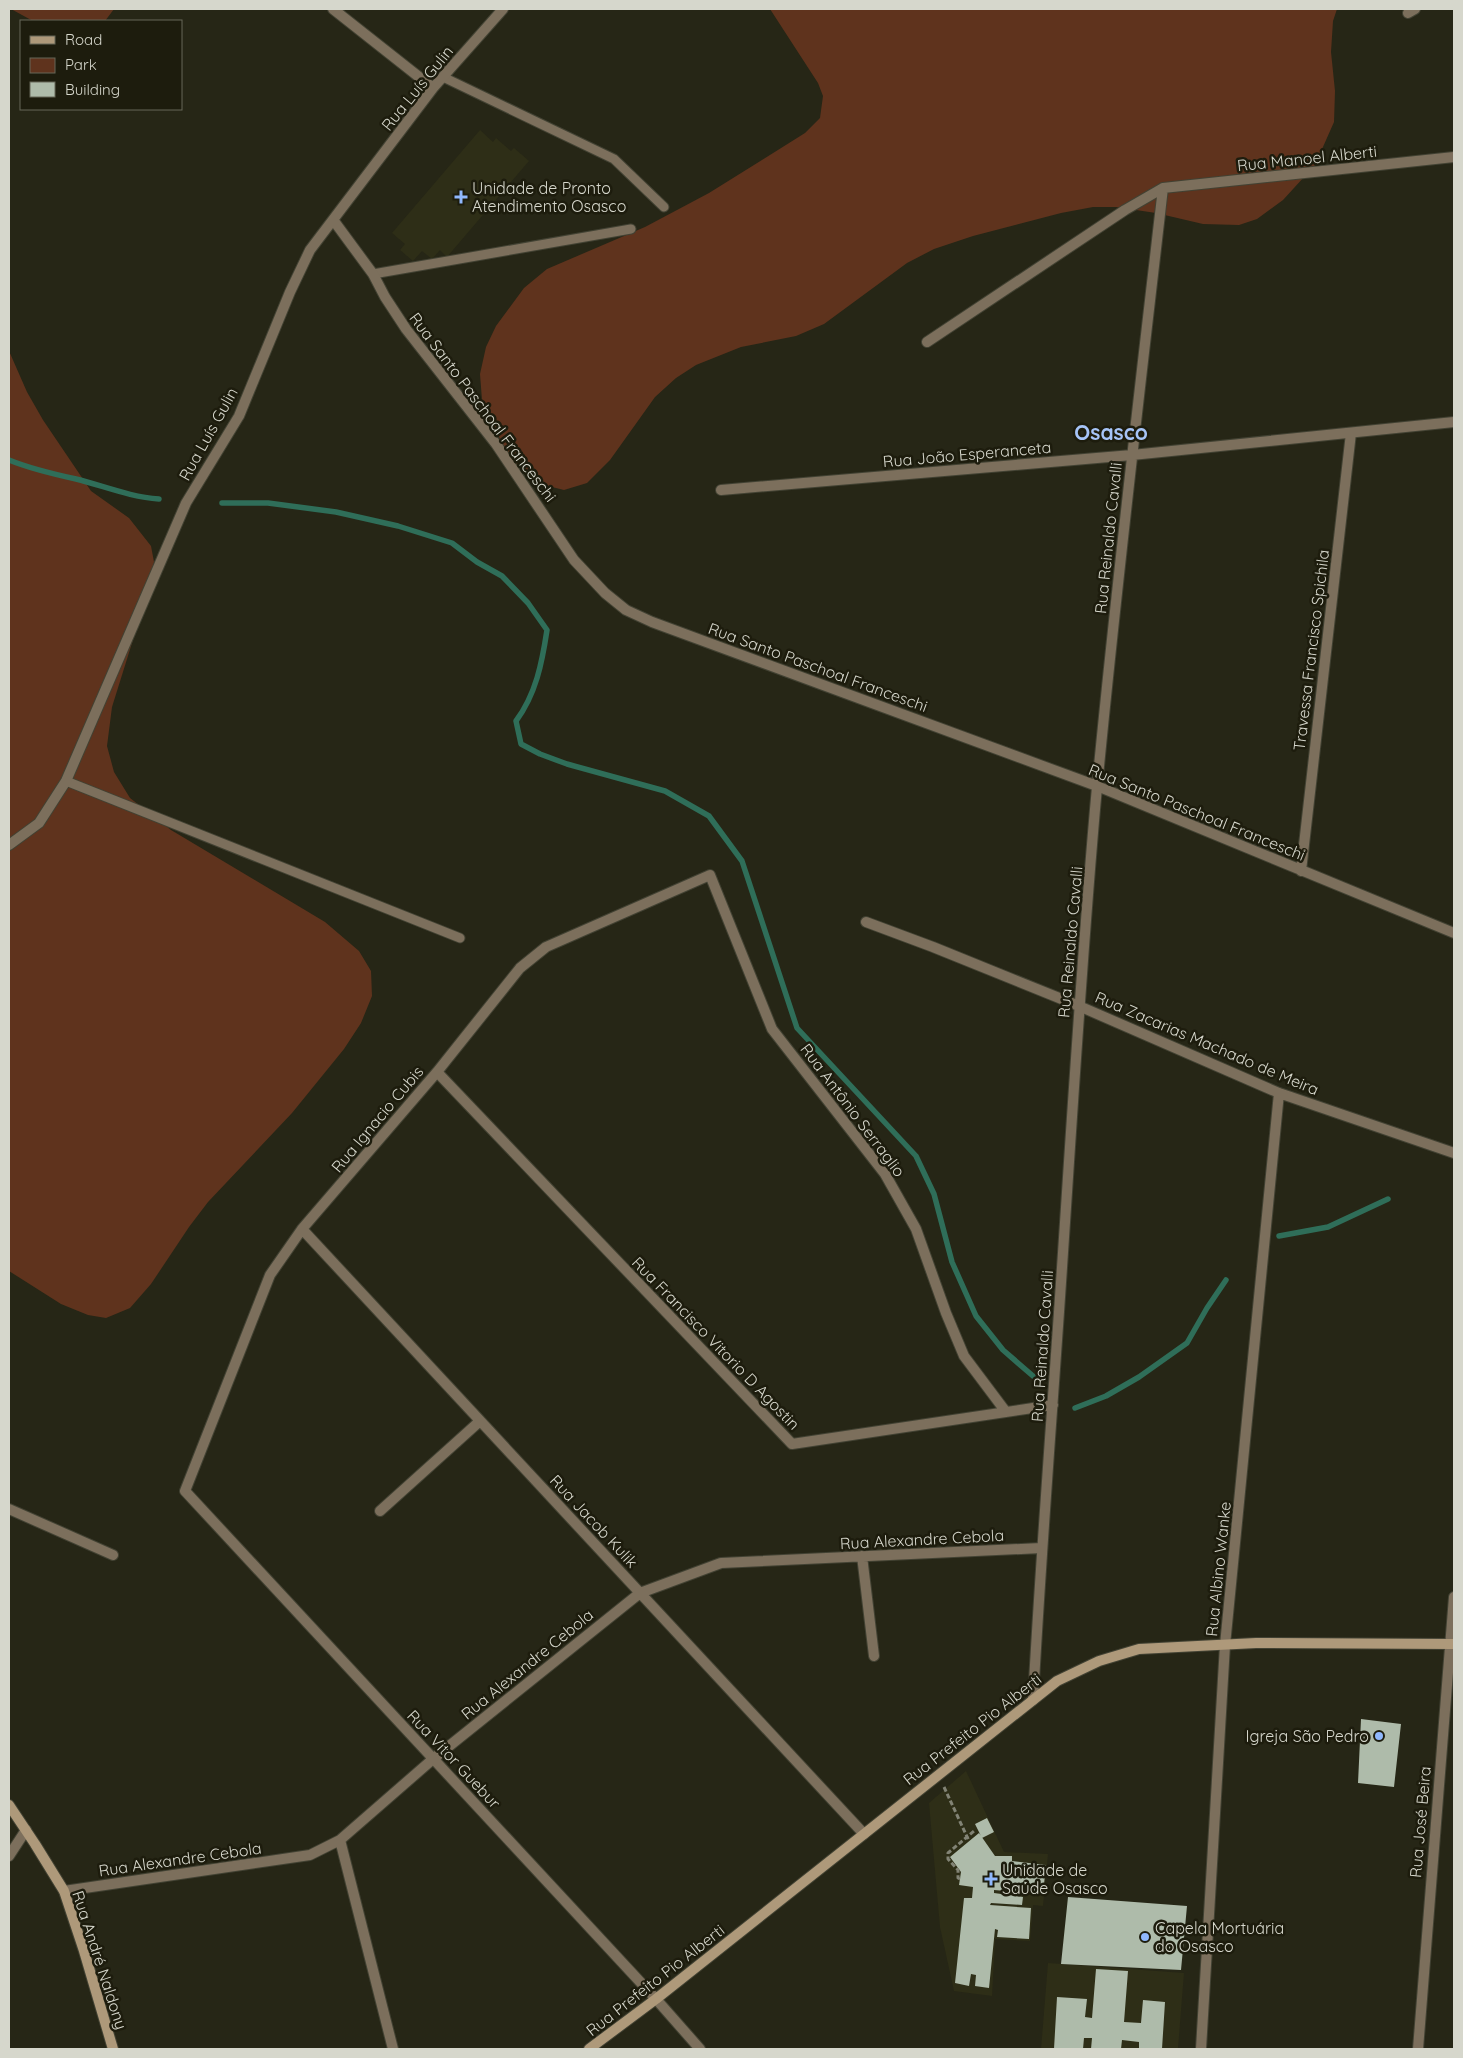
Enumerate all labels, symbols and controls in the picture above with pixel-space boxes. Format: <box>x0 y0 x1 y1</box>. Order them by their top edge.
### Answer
legend <box>20 20 182 110</box>
text: Road <box>65 30 102 49</box>
street label: Rua Luís Gulin <box>377 42 457 134</box>
text: Park <box>65 55 97 74</box>
text: Building <box>65 80 120 99</box>
street label: Rua Manoel Alberti <box>1236 141 1378 175</box>
place label: Unidade de Pronto Atendimento Osasco <box>472 178 626 216</box>
marker: Unidade de Pronto Atendimento Osasco <box>454 190 468 204</box>
street label: Rua Santo Paschoal Franceschi <box>405 308 561 506</box>
street label: Rua Luís Gulin <box>174 384 242 484</box>
district label: Osasco <box>1074 419 1148 445</box>
street label: Rua João Esperanceta <box>882 437 1052 471</box>
street label: Rua Reinaldo Cavalli <box>1090 461 1126 615</box>
street label: Travessa Francisco Spichila <box>1289 548 1333 752</box>
street label: Rua Santo Paschoal Franceschi <box>706 618 930 716</box>
street label: Rua Santo Paschoal Franceschi <box>1086 759 1308 865</box>
street label: Rua Reinaldo Cavalli <box>1053 865 1087 1019</box>
street label: Rua Zacarias Machado de Meira <box>1092 987 1322 1099</box>
street label: Rua Antônio Serraglio <box>796 1039 910 1181</box>
street label: Rua Ignacio Cubis <box>327 1062 427 1176</box>
street label: Rua Francisco Vitorio D Agostin <box>628 1252 804 1434</box>
street label: Rua Reinaldo Cavalli <box>1027 1270 1057 1422</box>
street label: Rua Jacob Kulik <box>546 1470 642 1572</box>
street label: Rua Albino Wanke <box>1201 1500 1235 1638</box>
street label: Rua Alexandre Cebola <box>839 1525 1005 1553</box>
street label: Rua Alexandre Cebola <box>457 1605 597 1723</box>
street label: Rua Prefeito Pio Alberti <box>899 1669 1045 1789</box>
street label: Rua Vitor Guebur <box>403 1706 505 1812</box>
place label: Igreja São Pedro <box>1245 1726 1369 1746</box>
marker: Igreja São Pedro <box>1373 1730 1385 1742</box>
street label: Rua José Beira <box>1405 1765 1435 1879</box>
street label: Rua Alexandre Cebola <box>97 1838 263 1880</box>
place label: Unidade de Saúde Osasco <box>1002 1860 1108 1898</box>
marker: Unidade de Saúde Osasco <box>984 1872 998 1886</box>
street label: Rua André Naldony <box>68 1888 132 2032</box>
place label: Capela Mortuária do Osasco <box>1155 1918 1284 1956</box>
street label: Rua Prefeito Pio Alberti <box>582 1920 728 2040</box>
marker: Capela Mortuária do Osasco <box>1139 1931 1151 1943</box>

